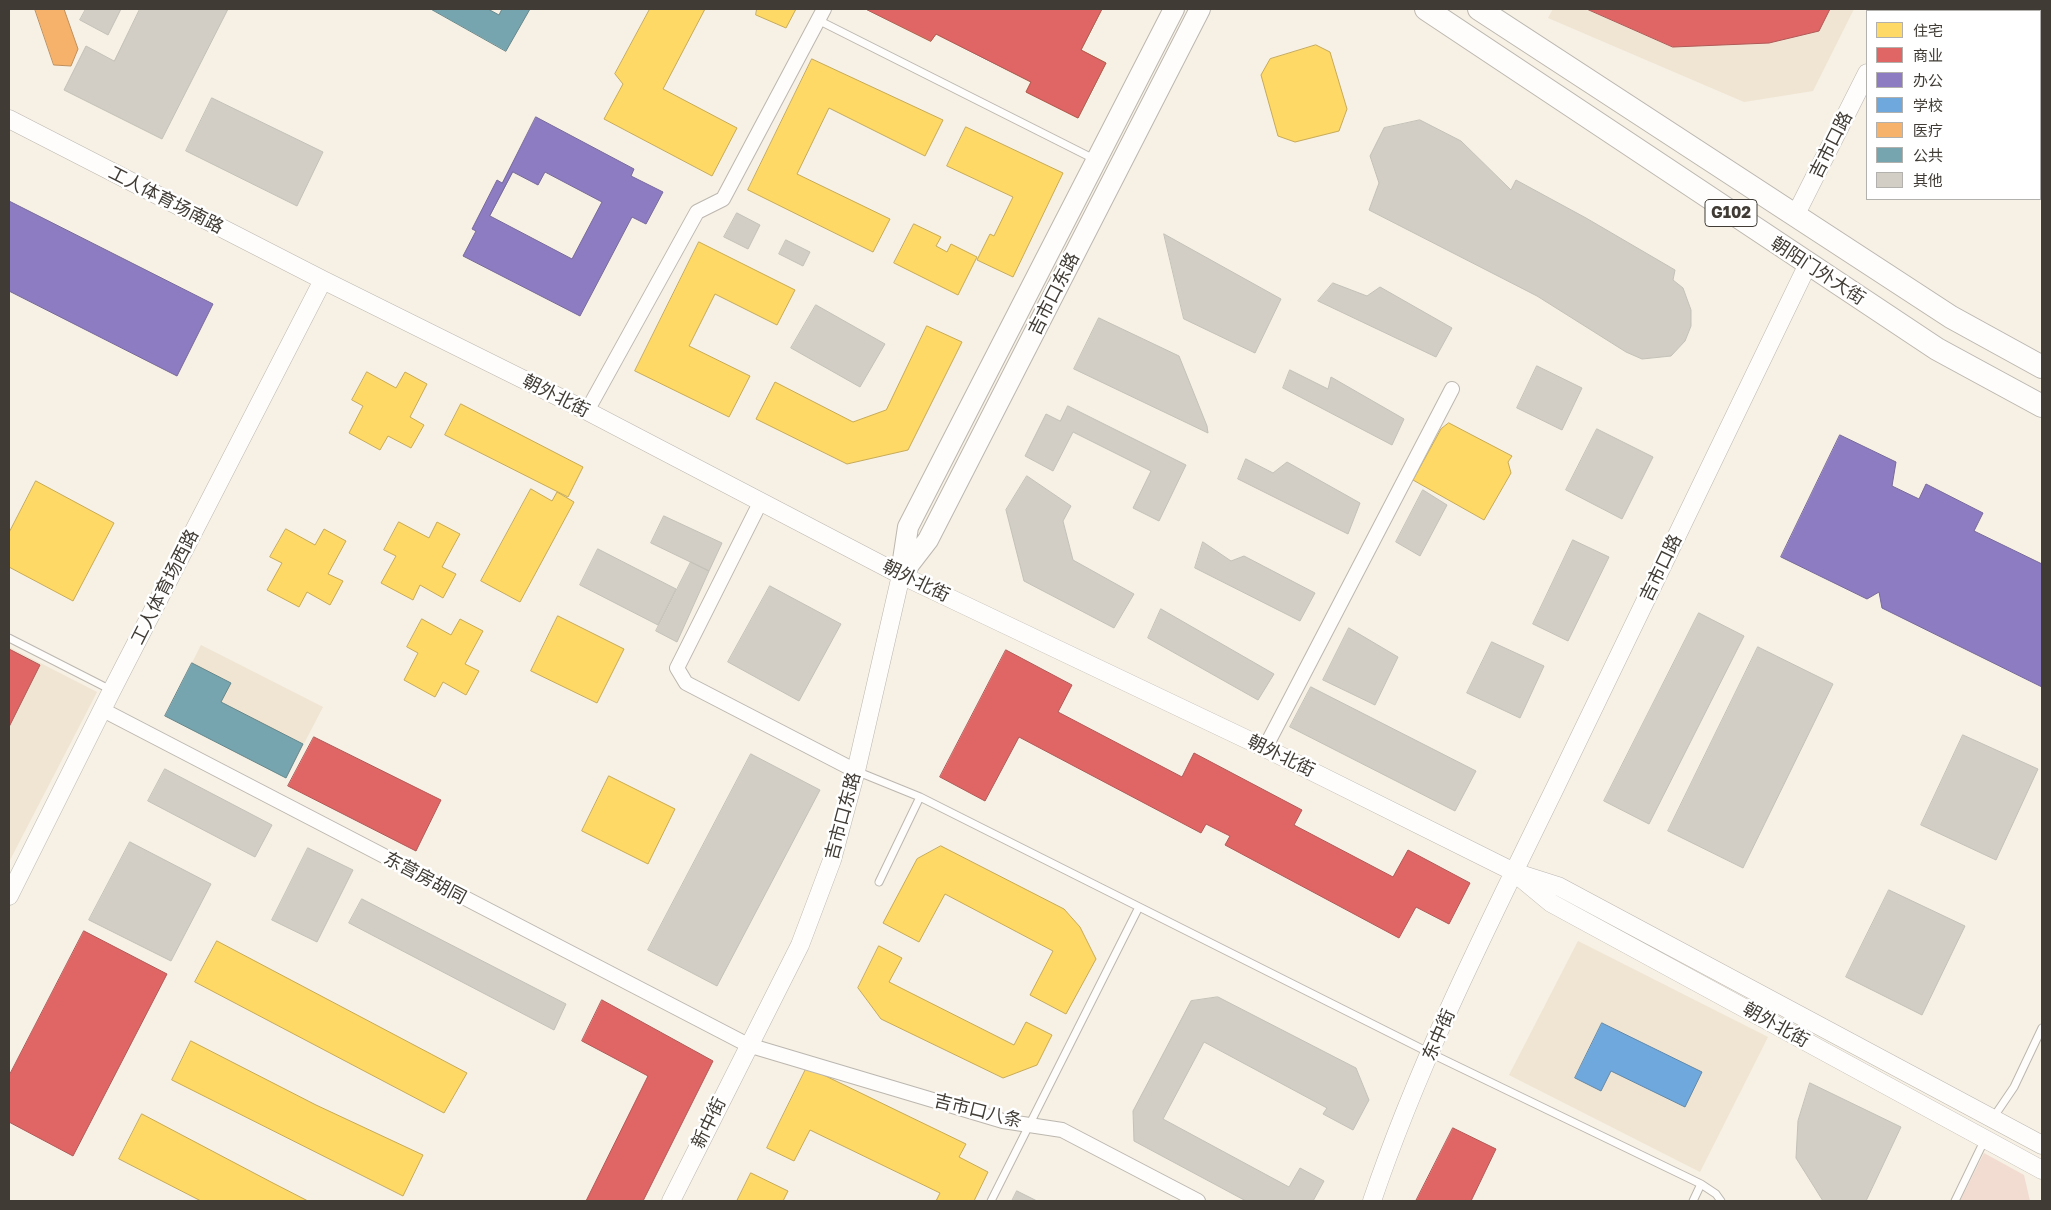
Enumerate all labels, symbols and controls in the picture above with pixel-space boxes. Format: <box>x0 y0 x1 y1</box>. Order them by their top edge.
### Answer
legend <box>1866 10 2041 200</box>
text: 住宅 <box>1913 21 1943 39</box>
text: 商业 <box>1913 46 1943 64</box>
text: 办公 <box>1913 71 1943 89</box>
text: 学校 <box>1913 96 1943 114</box>
street label: 吉市口路 <box>1805 108 1857 182</box>
text: 医疗 <box>1913 121 1943 139</box>
text: 公共 <box>1913 146 1943 164</box>
street label: 工人体育场南路 <box>105 162 227 238</box>
text: 其他 <box>1913 171 1943 189</box>
road number: G102 <box>1705 200 1757 227</box>
street label: 朝阳门外大街 <box>1767 233 1869 309</box>
street label: 吉市口东路 <box>1024 249 1084 339</box>
street label: 朝外北街 <box>519 370 593 422</box>
street label: 工人体育场西路 <box>127 526 203 648</box>
street label: 吉市口路 <box>1636 531 1686 605</box>
street label: 朝外北街 <box>879 556 953 606</box>
street label: 朝外北街 <box>1244 731 1318 781</box>
street label: 吉市口东路 <box>821 770 865 862</box>
street label: 东营房胡同 <box>380 847 470 909</box>
street label: 朝外北街 <box>1739 998 1813 1052</box>
street label: 东中街 <box>1418 1006 1460 1064</box>
street label: 吉市口八条 <box>932 1090 1024 1132</box>
street label: 新中街 <box>687 1094 731 1152</box>

